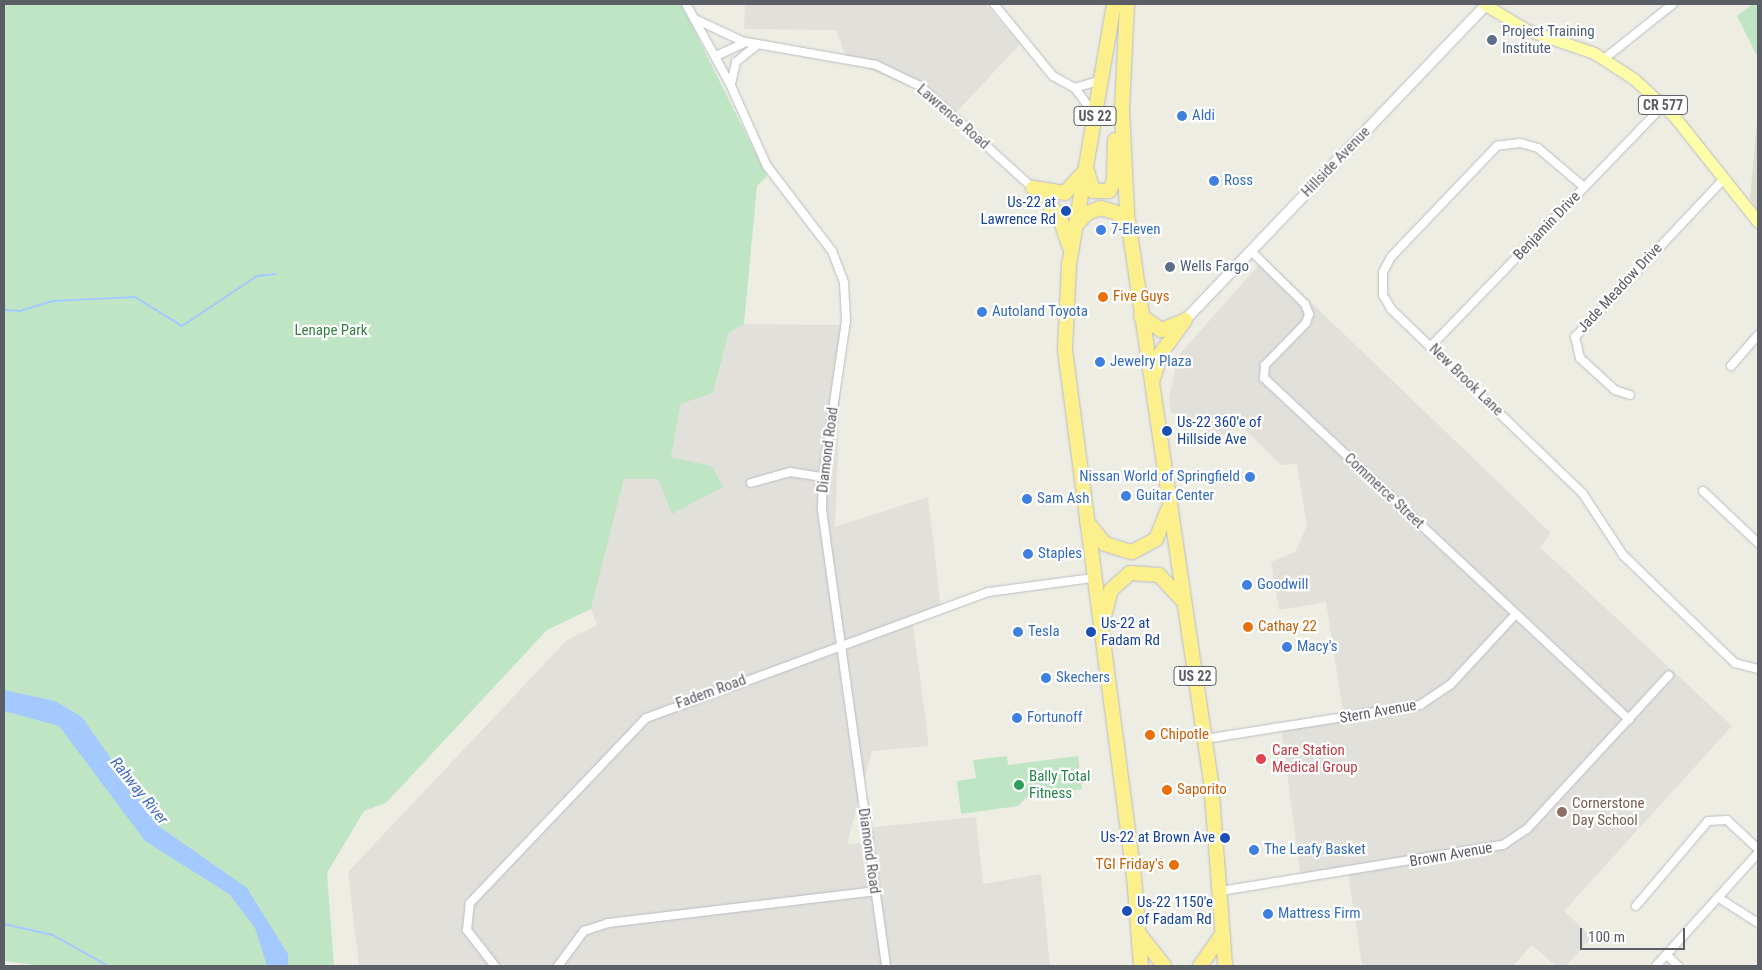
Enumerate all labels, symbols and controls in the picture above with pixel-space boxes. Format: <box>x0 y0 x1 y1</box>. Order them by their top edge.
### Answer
place label: Project Training Institute <box>1502 22 1595 57</box>
marker: Project Training Institute <box>1486 34 1498 46</box>
street label: Lawrence Road <box>913 81 993 153</box>
road number: CR 577 <box>1637 94 1689 116</box>
road number: US 22 <box>1072 104 1118 128</box>
place label: Aldi <box>1192 107 1215 125</box>
marker: Aldi <box>1176 110 1188 122</box>
street label: Hillside Avenue <box>1298 123 1374 201</box>
place label: Ross <box>1224 172 1253 190</box>
marker: Ross <box>1208 175 1220 187</box>
street label: Benjamin Drive <box>1510 188 1584 264</box>
place label: Us-22 at Lawrence Rd <box>980 193 1056 228</box>
marker: Us-22 at Lawrence Rd <box>1060 205 1072 217</box>
place label: 7-Eleven <box>1111 221 1161 239</box>
marker: 7-Eleven <box>1095 224 1107 236</box>
street label: Jade Meadow Drive <box>1574 239 1666 337</box>
place label: Wells Fargo <box>1180 258 1249 276</box>
marker: Wells Fargo <box>1164 261 1176 273</box>
place label: Five Guys <box>1113 288 1170 306</box>
marker: Five Guys <box>1097 291 1109 303</box>
place label: Autoland Toyota <box>992 303 1088 321</box>
marker: Autoland Toyota <box>976 306 988 318</box>
park label: Lenape Park <box>294 322 368 340</box>
street label: New Brook Lane <box>1425 340 1507 420</box>
place label: Jewelry Plaza <box>1110 353 1192 371</box>
marker: Jewelry Plaza <box>1094 356 1106 368</box>
street label: Diamond Road <box>814 406 842 494</box>
place label: Us-22 360'e of Hillside Ave <box>1177 413 1261 448</box>
marker: Us-22 360'e of Hillside Ave <box>1161 425 1173 437</box>
street label: Commerce Street <box>1340 449 1428 533</box>
place label: Nissan World of Springfield <box>1079 468 1240 486</box>
marker: Nissan World of Springfield <box>1244 471 1256 483</box>
place label: Guitar Center <box>1136 487 1214 505</box>
place label: Sam Ash <box>1037 490 1089 508</box>
marker: Guitar Center <box>1120 490 1132 502</box>
marker: Sam Ash <box>1021 493 1033 505</box>
place label: Staples <box>1038 545 1082 563</box>
marker: Staples <box>1022 548 1034 560</box>
place label: Goodwill <box>1257 576 1308 594</box>
marker: Goodwill <box>1241 579 1253 591</box>
place label: Us-22 at Fadam Rd <box>1101 614 1160 649</box>
place label: Cathay 22 <box>1258 618 1317 636</box>
marker: Cathay 22 <box>1242 621 1254 633</box>
place label: Tesla <box>1028 623 1060 641</box>
marker: Tesla <box>1012 626 1024 638</box>
marker: Us-22 at Fadam Rd <box>1085 626 1097 638</box>
place label: Macy's <box>1297 638 1338 656</box>
marker: Macy's <box>1281 641 1293 653</box>
road number: US 22 <box>1172 664 1218 688</box>
place label: Skechers <box>1056 669 1110 687</box>
street label: Fadem Road <box>673 671 749 713</box>
marker: Skechers <box>1040 672 1052 684</box>
street label: Stern Avenue <box>1338 696 1418 728</box>
place label: Fortunoff <box>1027 709 1083 727</box>
marker: Fortunoff <box>1011 712 1023 724</box>
place label: Chipotle <box>1160 726 1209 744</box>
marker: Chipotle <box>1144 729 1156 741</box>
place label: Care Station Medical Group <box>1272 741 1358 776</box>
marker: Care Station Medical Group <box>1254 752 1268 766</box>
water label: Rahway River <box>106 753 172 829</box>
place label: Bally Total Fitness <box>1029 767 1091 802</box>
marker: Bally Total Fitness <box>1013 779 1025 791</box>
place label: Saporito <box>1177 781 1227 799</box>
marker: Saporito <box>1161 784 1173 796</box>
place label: Cornerstone Day School <box>1572 794 1644 829</box>
marker: Cornerstone Day School <box>1556 806 1568 818</box>
street label: Diamond Road <box>854 807 884 895</box>
place label: Us-22 at Brown Ave <box>1100 829 1215 847</box>
marker: Us-22 at Brown Ave <box>1219 832 1231 844</box>
street label: Brown Avenue <box>1408 839 1494 871</box>
place label: The Leafy Basket <box>1264 841 1366 859</box>
marker: The Leafy Basket <box>1248 844 1260 856</box>
place label: TGI Friday's <box>1096 856 1164 874</box>
marker: TGI Friday's <box>1168 859 1180 871</box>
place label: Us-22 1150'e of Fadam Rd <box>1137 893 1213 928</box>
marker: Us-22 1150'e of Fadam Rd <box>1121 905 1133 917</box>
place label: Mattress Firm <box>1278 905 1360 923</box>
marker: Mattress Firm <box>1262 908 1274 920</box>
scale bar <box>1582 918 1687 950</box>
text: 100 m <box>1588 928 1625 946</box>

